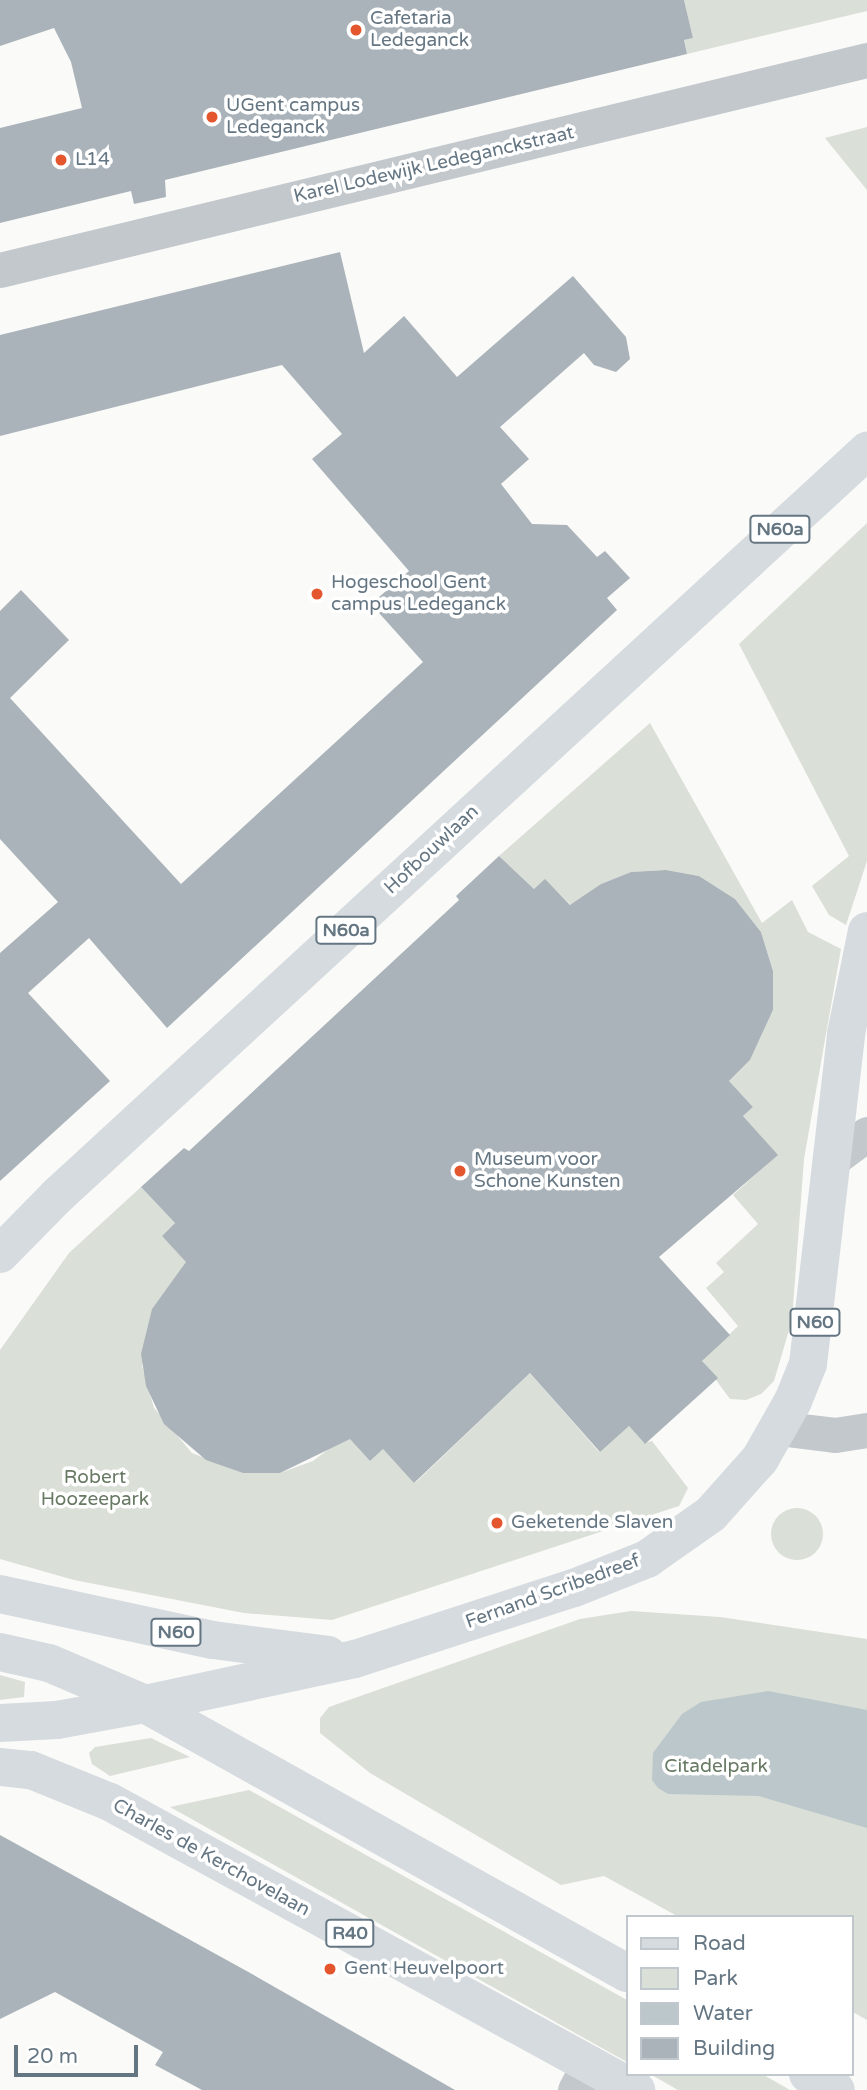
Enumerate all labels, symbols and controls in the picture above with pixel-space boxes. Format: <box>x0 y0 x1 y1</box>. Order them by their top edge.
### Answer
place label: Cafetaria Ledeganck <box>370 8 469 52</box>
marker: Cafetaria Ledeganck <box>348 22 364 38</box>
place label: UGent campus Ledeganck <box>226 95 360 139</box>
marker: UGent campus Ledeganck <box>204 109 220 125</box>
street label: Karel Lodewijk Ledeganckstraat <box>292 122 576 208</box>
place label: L14 <box>75 149 110 171</box>
marker: L14 <box>53 152 69 168</box>
road number: N60a <box>748 514 812 544</box>
place label: Hogeschool Gent campus Ledeganck <box>331 572 506 616</box>
marker: Hogeschool Gent campus Ledeganck <box>309 586 325 602</box>
street label: Hofbouwlaan <box>380 801 484 899</box>
road number: N60a <box>314 916 378 945</box>
place label: Museum voor Schone Kunsten <box>474 1149 621 1193</box>
marker: Museum voor Schone Kunsten <box>452 1163 468 1179</box>
road number: N60 <box>789 1308 841 1336</box>
park label: Robert Hoozeepark <box>41 1467 149 1511</box>
place label: Geketende Slaven <box>511 1512 673 1534</box>
marker: Geketende Slaven <box>489 1515 505 1531</box>
street label: Fernand Scribedreef <box>463 1550 643 1634</box>
road number: N60 <box>150 1618 202 1646</box>
park label: Citadelpark <box>664 1756 768 1778</box>
street label: Charles de Kerchovelaan <box>108 1794 314 1922</box>
legend <box>626 1915 853 2076</box>
road number: R40 <box>324 1919 376 1948</box>
text: Road <box>693 1931 746 1956</box>
place label: Gent Heuvelpoort <box>344 1958 504 1980</box>
marker: Gent Heuvelpoort <box>322 1961 338 1977</box>
text: Park <box>693 1966 738 1991</box>
text: Water <box>693 2001 753 2026</box>
scale bar <box>18 2030 142 2074</box>
text: Building <box>693 2036 775 2061</box>
text: 20 m <box>27 2044 78 2069</box>

